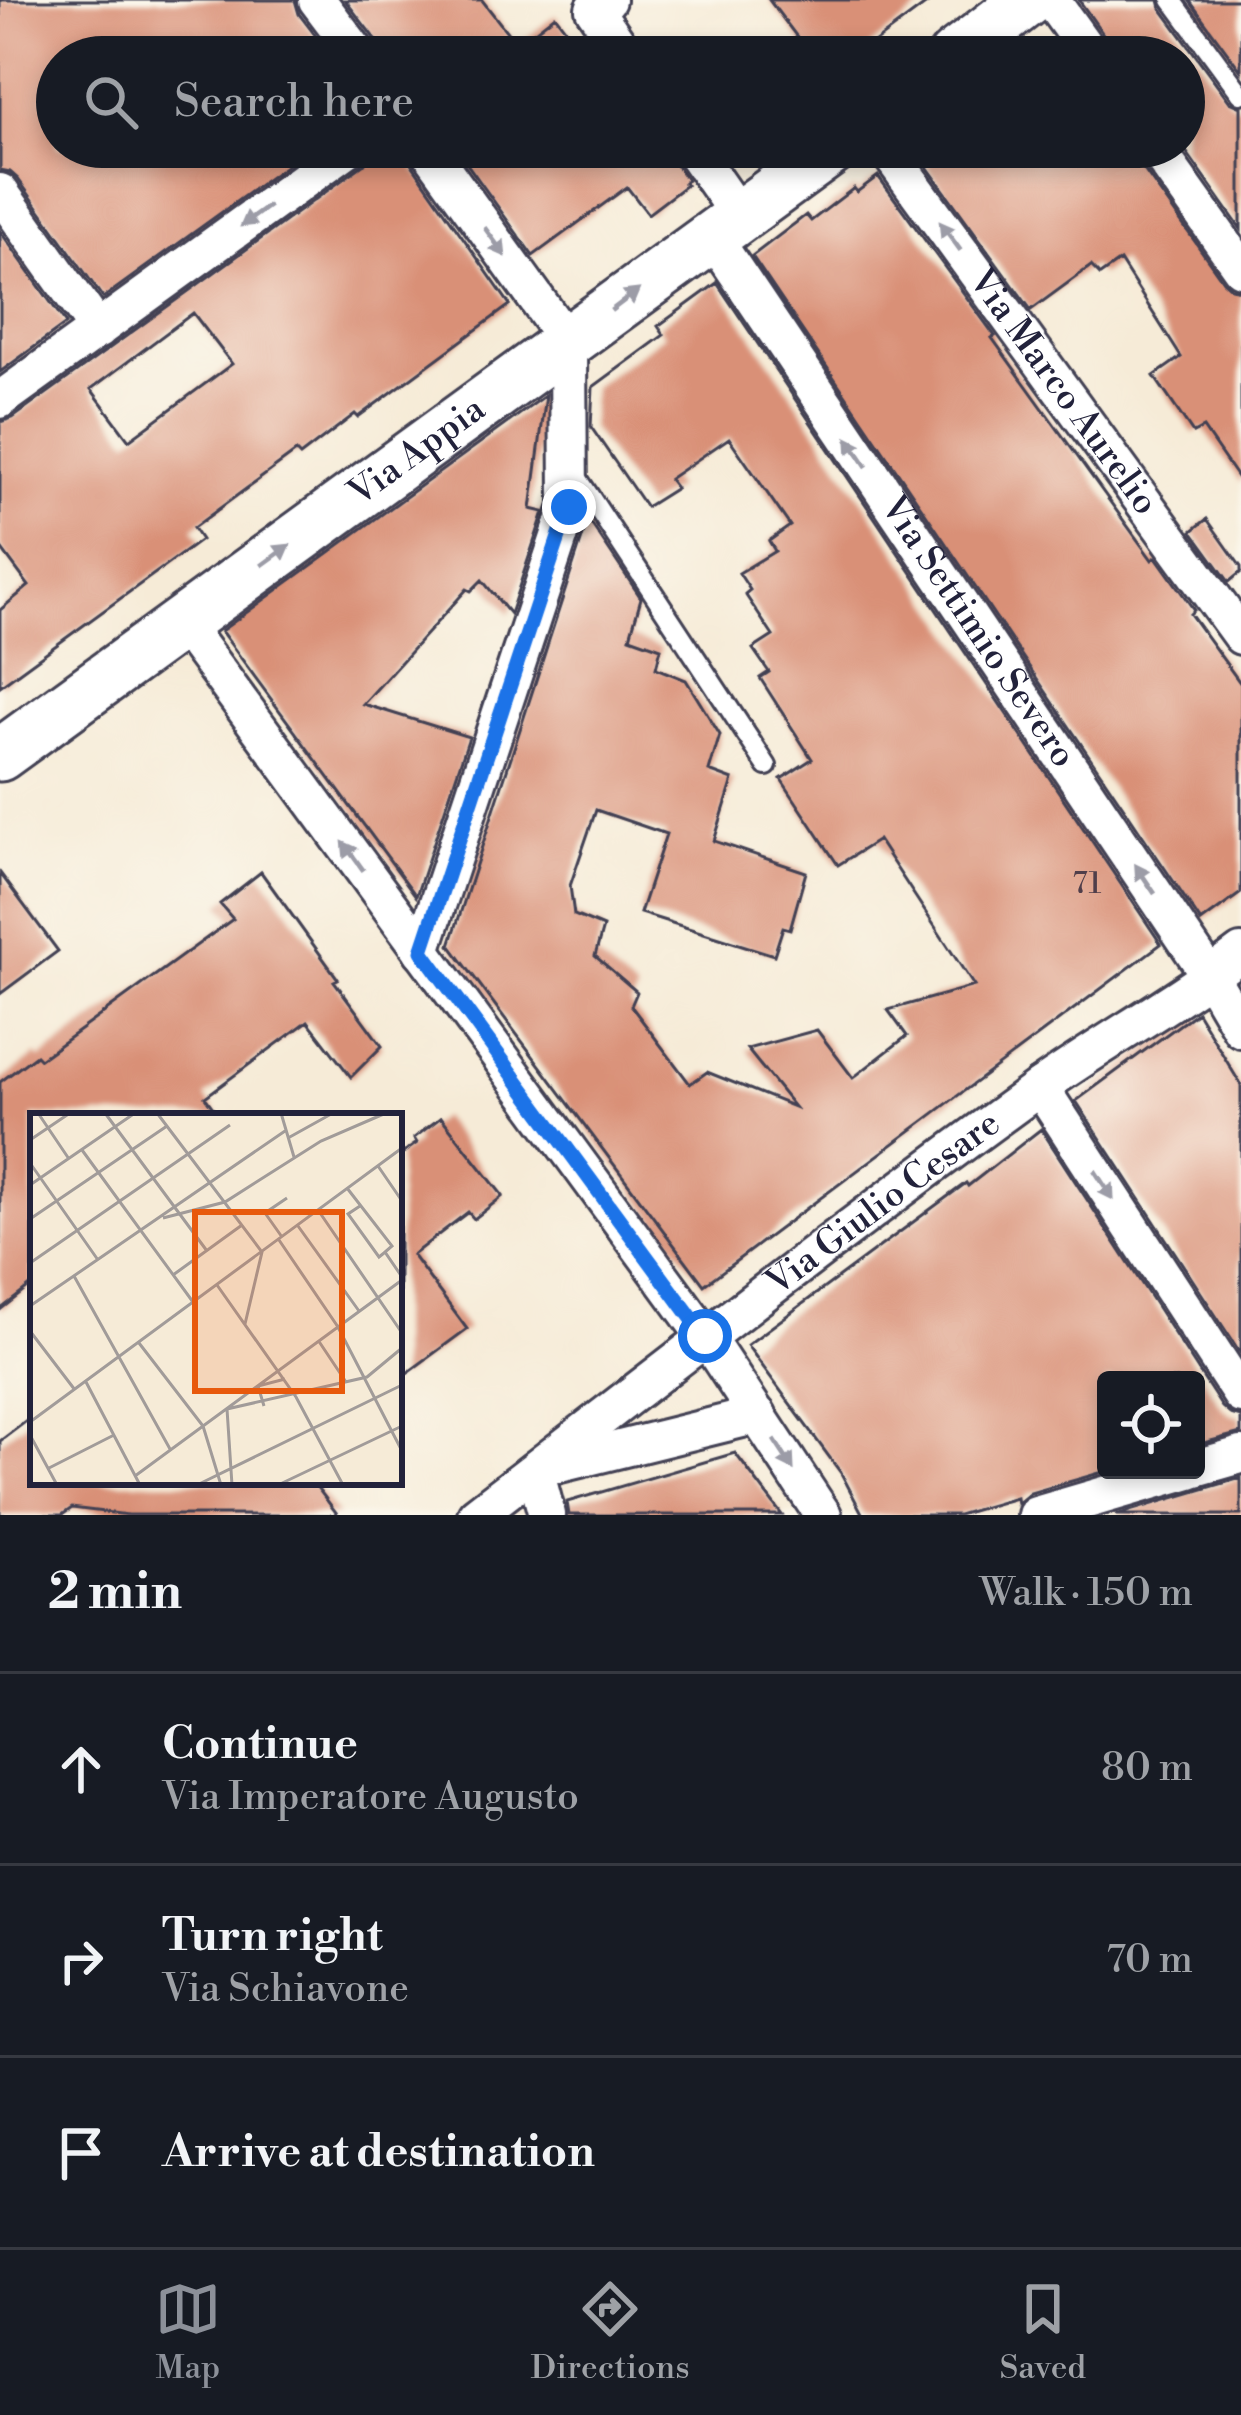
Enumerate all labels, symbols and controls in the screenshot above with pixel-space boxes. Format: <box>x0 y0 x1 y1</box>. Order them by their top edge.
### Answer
search box <box>36 36 1205 168</box>
icon: search <box>78 69 144 135</box>
text: Search here <box>174 74 414 131</box>
one-way arrow <box>239 203 271 227</box>
one-way arrow <box>938 220 962 252</box>
one-way arrow <box>483 226 506 258</box>
street label: Via Marco Aurelio <box>958 259 1168 524</box>
one-way arrow <box>610 289 641 313</box>
street label: Via Appia <box>339 386 495 516</box>
one-way arrow <box>846 435 868 468</box>
route end <box>542 480 596 534</box>
street label: Via Settimio Severo <box>870 486 1086 776</box>
one-way arrow <box>260 543 292 567</box>
one-way arrow <box>342 840 366 872</box>
one-way arrow <box>1134 863 1157 896</box>
house number: 71 <box>1072 865 1102 903</box>
street label: Via Giulio Cesare <box>757 1101 1009 1306</box>
inset map <box>30 1113 402 1485</box>
one-way arrow <box>1093 1168 1115 1201</box>
route start <box>678 1309 732 1363</box>
map controls <box>1097 1371 1205 1479</box>
button: locate <box>1097 1371 1205 1479</box>
one-way arrow <box>773 1439 795 1472</box>
text: 2 min <box>48 1561 182 1625</box>
text: Walk · 150 m <box>980 1569 1193 1618</box>
text: Continue <box>162 1716 358 1773</box>
icon: ahead <box>48 1736 114 1802</box>
text: 80 m <box>1101 1744 1193 1793</box>
text: Via Imperatore Augusto <box>162 1773 579 1822</box>
text: Turn right <box>162 1908 383 1965</box>
icon: right <box>48 1928 114 1994</box>
text: 70 m <box>1106 1936 1193 1985</box>
text: Via Schiavone <box>162 1965 409 2014</box>
icon: arrive <box>48 2120 114 2186</box>
text: Arrive at destination <box>162 2124 595 2181</box>
tab: Map <box>155 2276 221 2389</box>
tab: Directions <box>531 2276 690 2389</box>
tab: Saved <box>999 2276 1086 2389</box>

